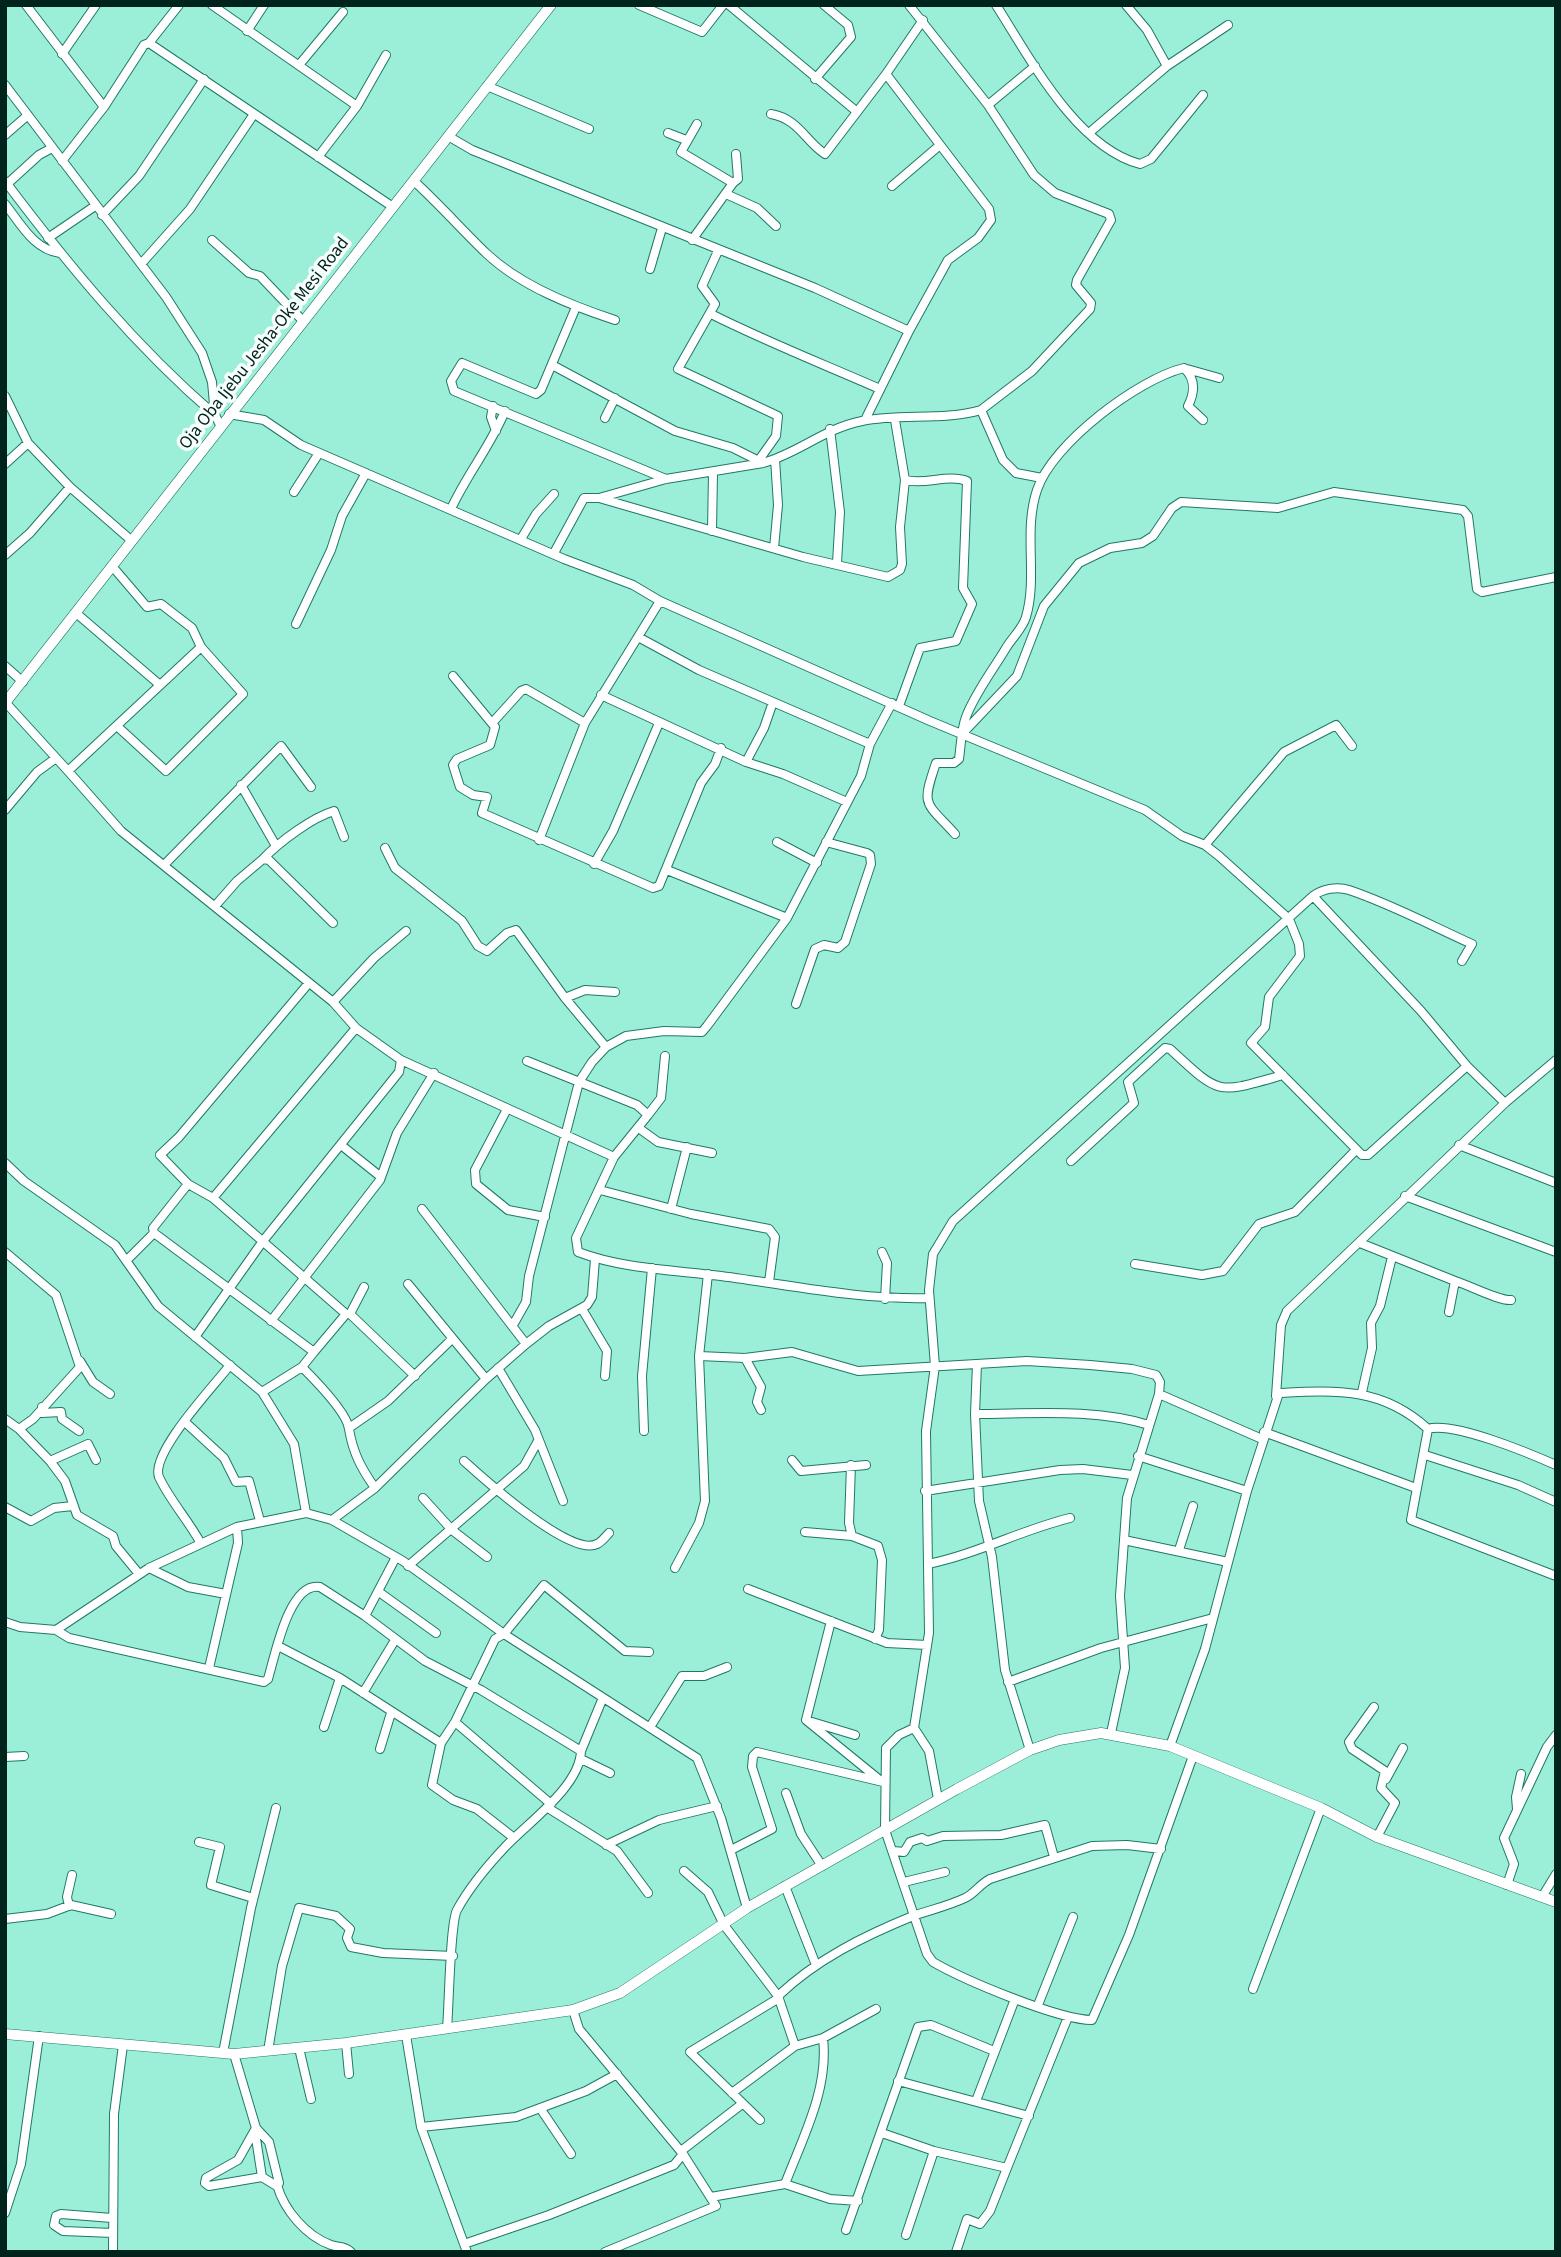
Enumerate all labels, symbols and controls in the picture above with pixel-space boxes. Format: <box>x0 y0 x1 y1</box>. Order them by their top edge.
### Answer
street label: Oja Oba Ijebu Jesha-Oke Mesi Road <box>175 233 355 455</box>

